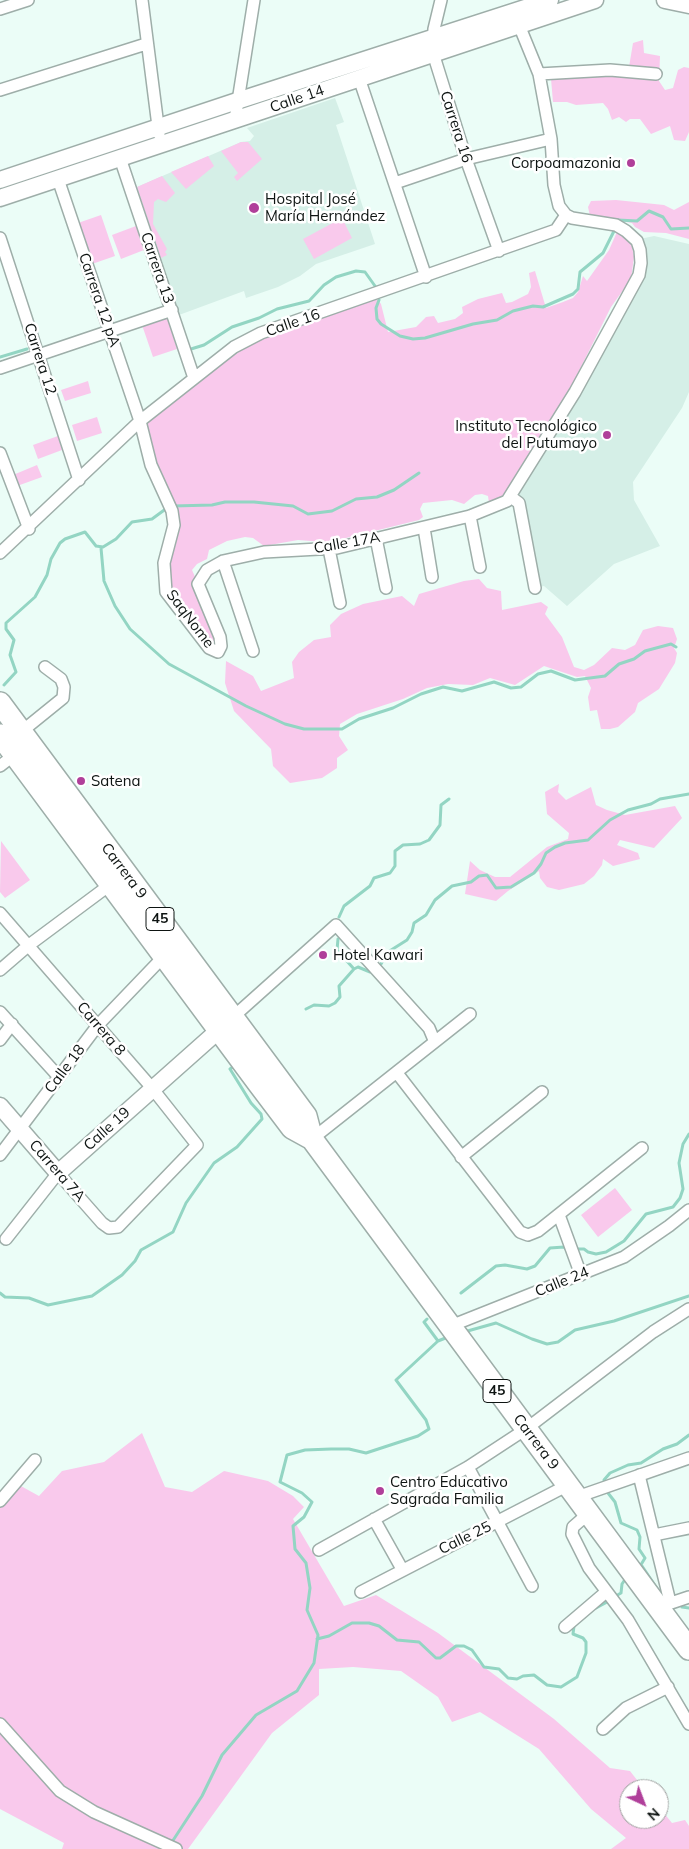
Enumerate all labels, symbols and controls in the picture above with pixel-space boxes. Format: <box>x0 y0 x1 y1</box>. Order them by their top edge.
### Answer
street label: Calle 14 <box>267 81 327 117</box>
street label: Carrera 16 <box>436 89 476 165</box>
place label: Corpoamazonia <box>511 154 621 172</box>
marker: Corpoamazonia <box>625 157 637 169</box>
place label: Hospital José María Hernández <box>265 190 385 225</box>
marker: Hospital José María Hernández <box>247 201 261 215</box>
street label: Carrera 13 <box>136 230 178 306</box>
street label: Carrera 12 pA <box>75 251 123 349</box>
street label: Calle 16 <box>263 305 323 341</box>
street label: Carrera 12 <box>20 321 60 397</box>
place label: Instituto Tecnológico del Putumayo <box>455 417 597 452</box>
marker: Instituto Tecnológico del Putumayo <box>601 429 613 441</box>
street label: Calle 17A <box>312 528 382 558</box>
street label: SaqNome <box>162 586 218 652</box>
place label: Satena <box>91 772 140 790</box>
marker: Satena <box>75 775 87 787</box>
street label: Carrera 9 <box>97 840 151 902</box>
road number: 45 <box>146 908 174 931</box>
place label: Hotel Kawari <box>333 946 423 964</box>
marker: Hotel Kawari <box>317 949 329 961</box>
street label: Carrera 8 <box>73 998 129 1060</box>
street label: Calle 18 <box>41 1041 89 1097</box>
street label: Calle 19 <box>80 1103 134 1155</box>
street label: Carrera 7A <box>25 1136 89 1206</box>
street label: Calle 24 <box>533 1263 591 1301</box>
road number: 45 <box>483 1380 511 1402</box>
street label: Carrera 9 <box>509 1411 563 1473</box>
place label: Centro Educativo Sagrada Familia <box>390 1473 508 1508</box>
marker: Centro Educativo Sagrada Familia <box>374 1485 386 1497</box>
street label: Calle 25 <box>436 1518 494 1558</box>
north arrow <box>619 1779 669 1829</box>
text: N <box>644 1804 664 1824</box>

